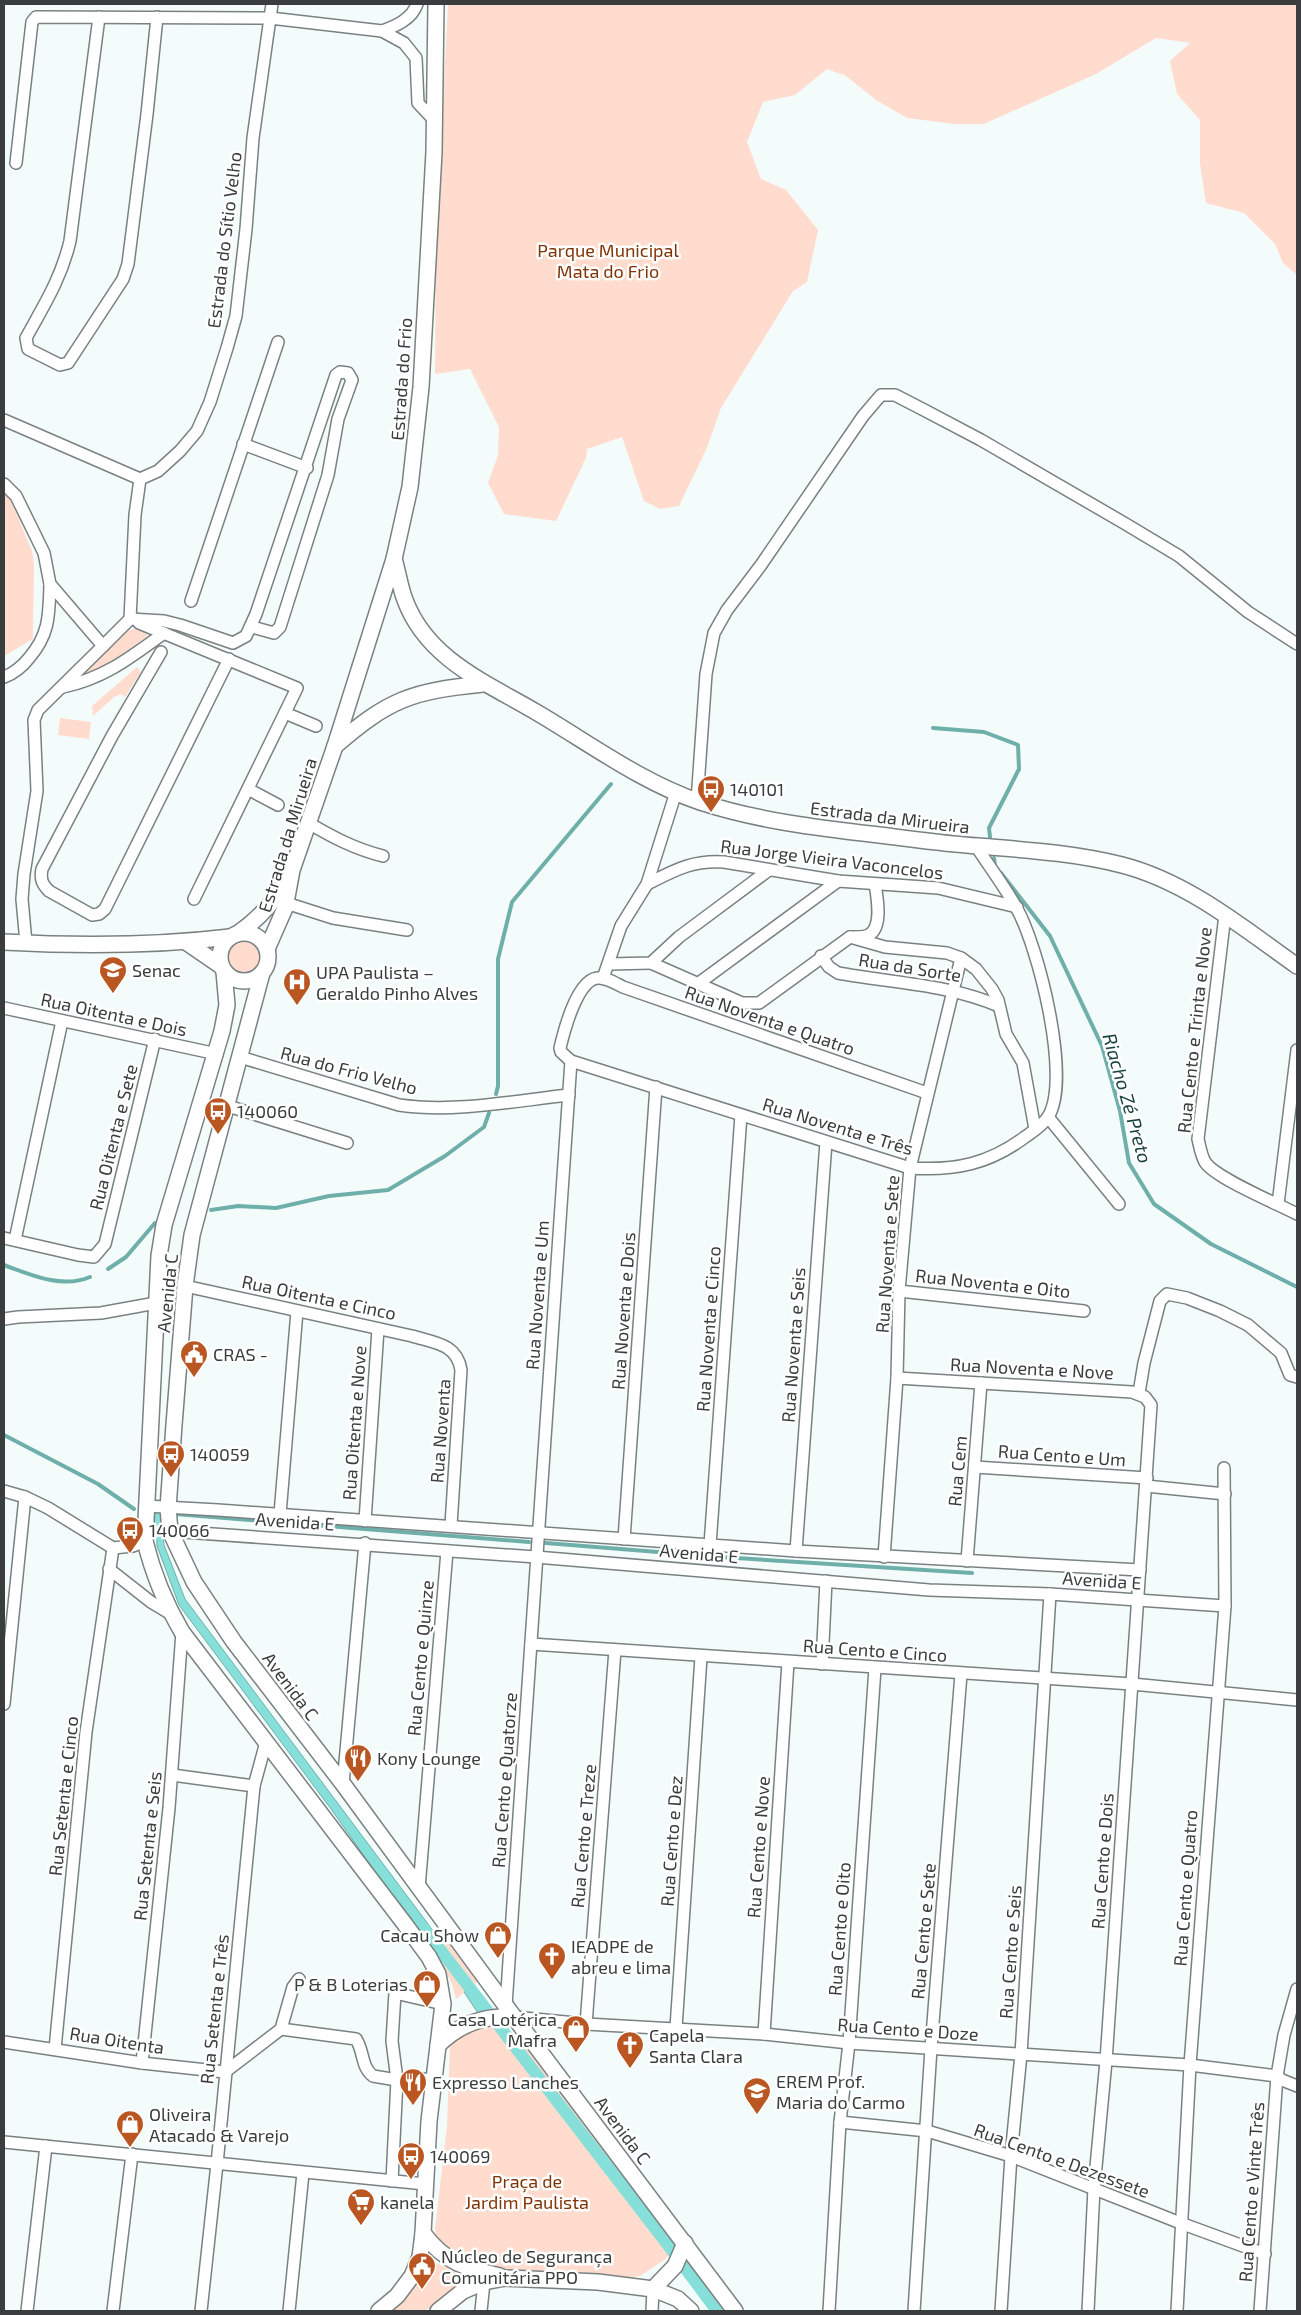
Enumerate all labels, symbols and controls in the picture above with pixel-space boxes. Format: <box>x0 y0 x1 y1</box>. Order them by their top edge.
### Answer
street label: Estrada do Sítio Velho <box>202 151 246 329</box>
park label: Parque Municipal Mata do Frio <box>537 239 679 282</box>
street label: Estrada do Frio <box>386 317 416 441</box>
street label: Estrada da Mirueira <box>253 755 321 915</box>
bus stop icon: 140101 <box>696 774 726 813</box>
place label: 140101 <box>730 778 784 800</box>
street label: Estrada da Mirueira <box>809 796 971 838</box>
street label: Rua Jorge Vieira Vaconcelos <box>719 834 945 884</box>
street label: Rua Cento e Trinta e Nove <box>1172 926 1216 1134</box>
street label: Rua da Sorte <box>857 948 963 986</box>
school or university icon: Senac <box>98 955 128 994</box>
place label: Senac <box>132 959 181 981</box>
place label: UPA Paulista – Geraldo Pinho Alves <box>316 961 478 1004</box>
hospital icon: UPA Paulista – Geraldo Pinho Alves <box>282 967 312 1006</box>
street label: Rua Noventa e Quatro <box>682 981 858 1059</box>
street label: Rua Oitenta e Dois <box>39 988 189 1040</box>
water label: Riacho Zé Preto <box>1098 1030 1158 1166</box>
street label: Rua do Frio Velho <box>278 1041 420 1099</box>
street label: Rua Oitenta e Sete <box>84 1062 142 1212</box>
street label: Rua Noventa e Três <box>760 1093 916 1159</box>
bus stop icon: 140060 <box>203 1096 233 1135</box>
place label: 140060 <box>237 1100 298 1122</box>
street label: Rua Noventa e Sete <box>871 1174 903 1334</box>
street label: Rua Noventa e Um <box>521 1219 553 1371</box>
street label: Rua Noventa e Dois <box>607 1231 639 1391</box>
street label: Rua Noventa e Cinco <box>691 1245 725 1413</box>
street label: Avenida C <box>152 1252 182 1334</box>
street label: Rua Noventa e Oito <box>914 1264 1072 1302</box>
street label: Rua Noventa e Seis <box>777 1267 809 1423</box>
street label: Rua Oitenta e Cinco <box>240 1270 398 1324</box>
public building icon: CRAS - <box>179 1339 209 1378</box>
place label: CRAS - <box>213 1343 268 1365</box>
street label: Rua Oitenta e Nove <box>338 1345 370 1501</box>
street label: Rua Noventa e Nove <box>950 1353 1114 1383</box>
street label: Rua Noventa <box>425 1378 455 1484</box>
street label: Rua Cem <box>943 1435 971 1507</box>
bus stop icon: 140059 <box>156 1439 186 1478</box>
street label: Rua Cento e Um <box>997 1440 1127 1470</box>
place label: 140059 <box>190 1443 250 1465</box>
street label: Avenida E <box>255 1507 335 1535</box>
bus stop icon: 140066 <box>115 1515 145 1554</box>
place label: 140066 <box>149 1519 210 1541</box>
street label: Avenida E <box>659 1539 739 1567</box>
street label: Avenida E <box>1062 1566 1142 1594</box>
street label: Rua Cento e Quinze <box>402 1579 438 1737</box>
street label: Rua Cento e Cinco <box>802 1634 948 1666</box>
street label: Avenida C <box>258 1648 324 1724</box>
street label: Rua Cento e Quatorze <box>487 1692 521 1868</box>
street label: Rua Setenta e Cinco <box>44 1715 82 1877</box>
restaurant icon: Kony Lounge <box>343 1743 373 1782</box>
place label: Kony Lounge <box>377 1747 481 1769</box>
street label: Rua Cento e Treze <box>566 1763 600 1909</box>
street label: Rua Setenta e Seis <box>128 1770 166 1922</box>
street label: Rua Cento e Dez <box>655 1775 687 1907</box>
street label: Rua Cento e Nove <box>742 1775 774 1919</box>
street label: Rua Cento e Dois <box>1086 1792 1118 1930</box>
street label: Rua Cento e Quatro <box>1169 1809 1201 1967</box>
street label: Rua Cento e Oito <box>823 1861 855 1997</box>
street label: Rua Cento e Sete <box>906 1862 940 2000</box>
street label: Rua Cento e Seis <box>994 1884 1026 2020</box>
shop icon: Cacau Show <box>483 1920 513 1959</box>
place label: Cacau Show <box>380 1924 479 1946</box>
street label: Rua Setenta e Três <box>195 1933 233 2085</box>
place label: IEADPE de abreu e lima <box>571 1935 671 1978</box>
church icon: IEADPE de abreu e lima <box>537 1941 567 1980</box>
shop icon: P & B Loterias <box>412 1969 442 2008</box>
place label: P & B Loterias <box>294 1973 408 1995</box>
place label: Casa Lotérica Mafra <box>448 2008 557 2051</box>
street label: Rua Cento e Doze <box>837 2013 979 2045</box>
shop icon: Casa Lotérica Mafra <box>561 2014 591 2053</box>
street label: Rua Oitenta <box>68 2022 166 2058</box>
place label: Capela Santa Clara <box>649 2024 743 2067</box>
church icon: Capela Santa Clara <box>615 2030 645 2069</box>
restaurant icon: Expresso Lanches <box>398 2067 428 2106</box>
place label: EREM Prof. Maria do Carmo <box>776 2070 905 2113</box>
place label: Expresso Lanches <box>432 2071 579 2093</box>
school or university icon: EREM Prof. Maria do Carmo <box>742 2076 772 2115</box>
street label: Avenida C <box>590 2092 656 2168</box>
street label: Rua Cento e Vinte Três <box>1234 2101 1268 2283</box>
place label: Oliveira Atacado & Varejo <box>149 2103 289 2146</box>
shop icon: Oliveira Atacado & Varejo <box>115 2109 145 2148</box>
street label: Rua Cento e Dezessete <box>971 2118 1153 2202</box>
bus stop icon: 140069 <box>396 2141 426 2180</box>
place label: 140069 <box>430 2145 491 2167</box>
park label: Praça de Jardim Paulista <box>465 2170 589 2213</box>
supermarket icon: kanela <box>346 2187 376 2226</box>
place label: kanela <box>380 2191 434 2213</box>
place label: Núcleo de Segurança Comunitária PPO <box>441 2245 612 2288</box>
public building icon: Núcleo de Segurança Comunitária PPO <box>407 2251 437 2290</box>

